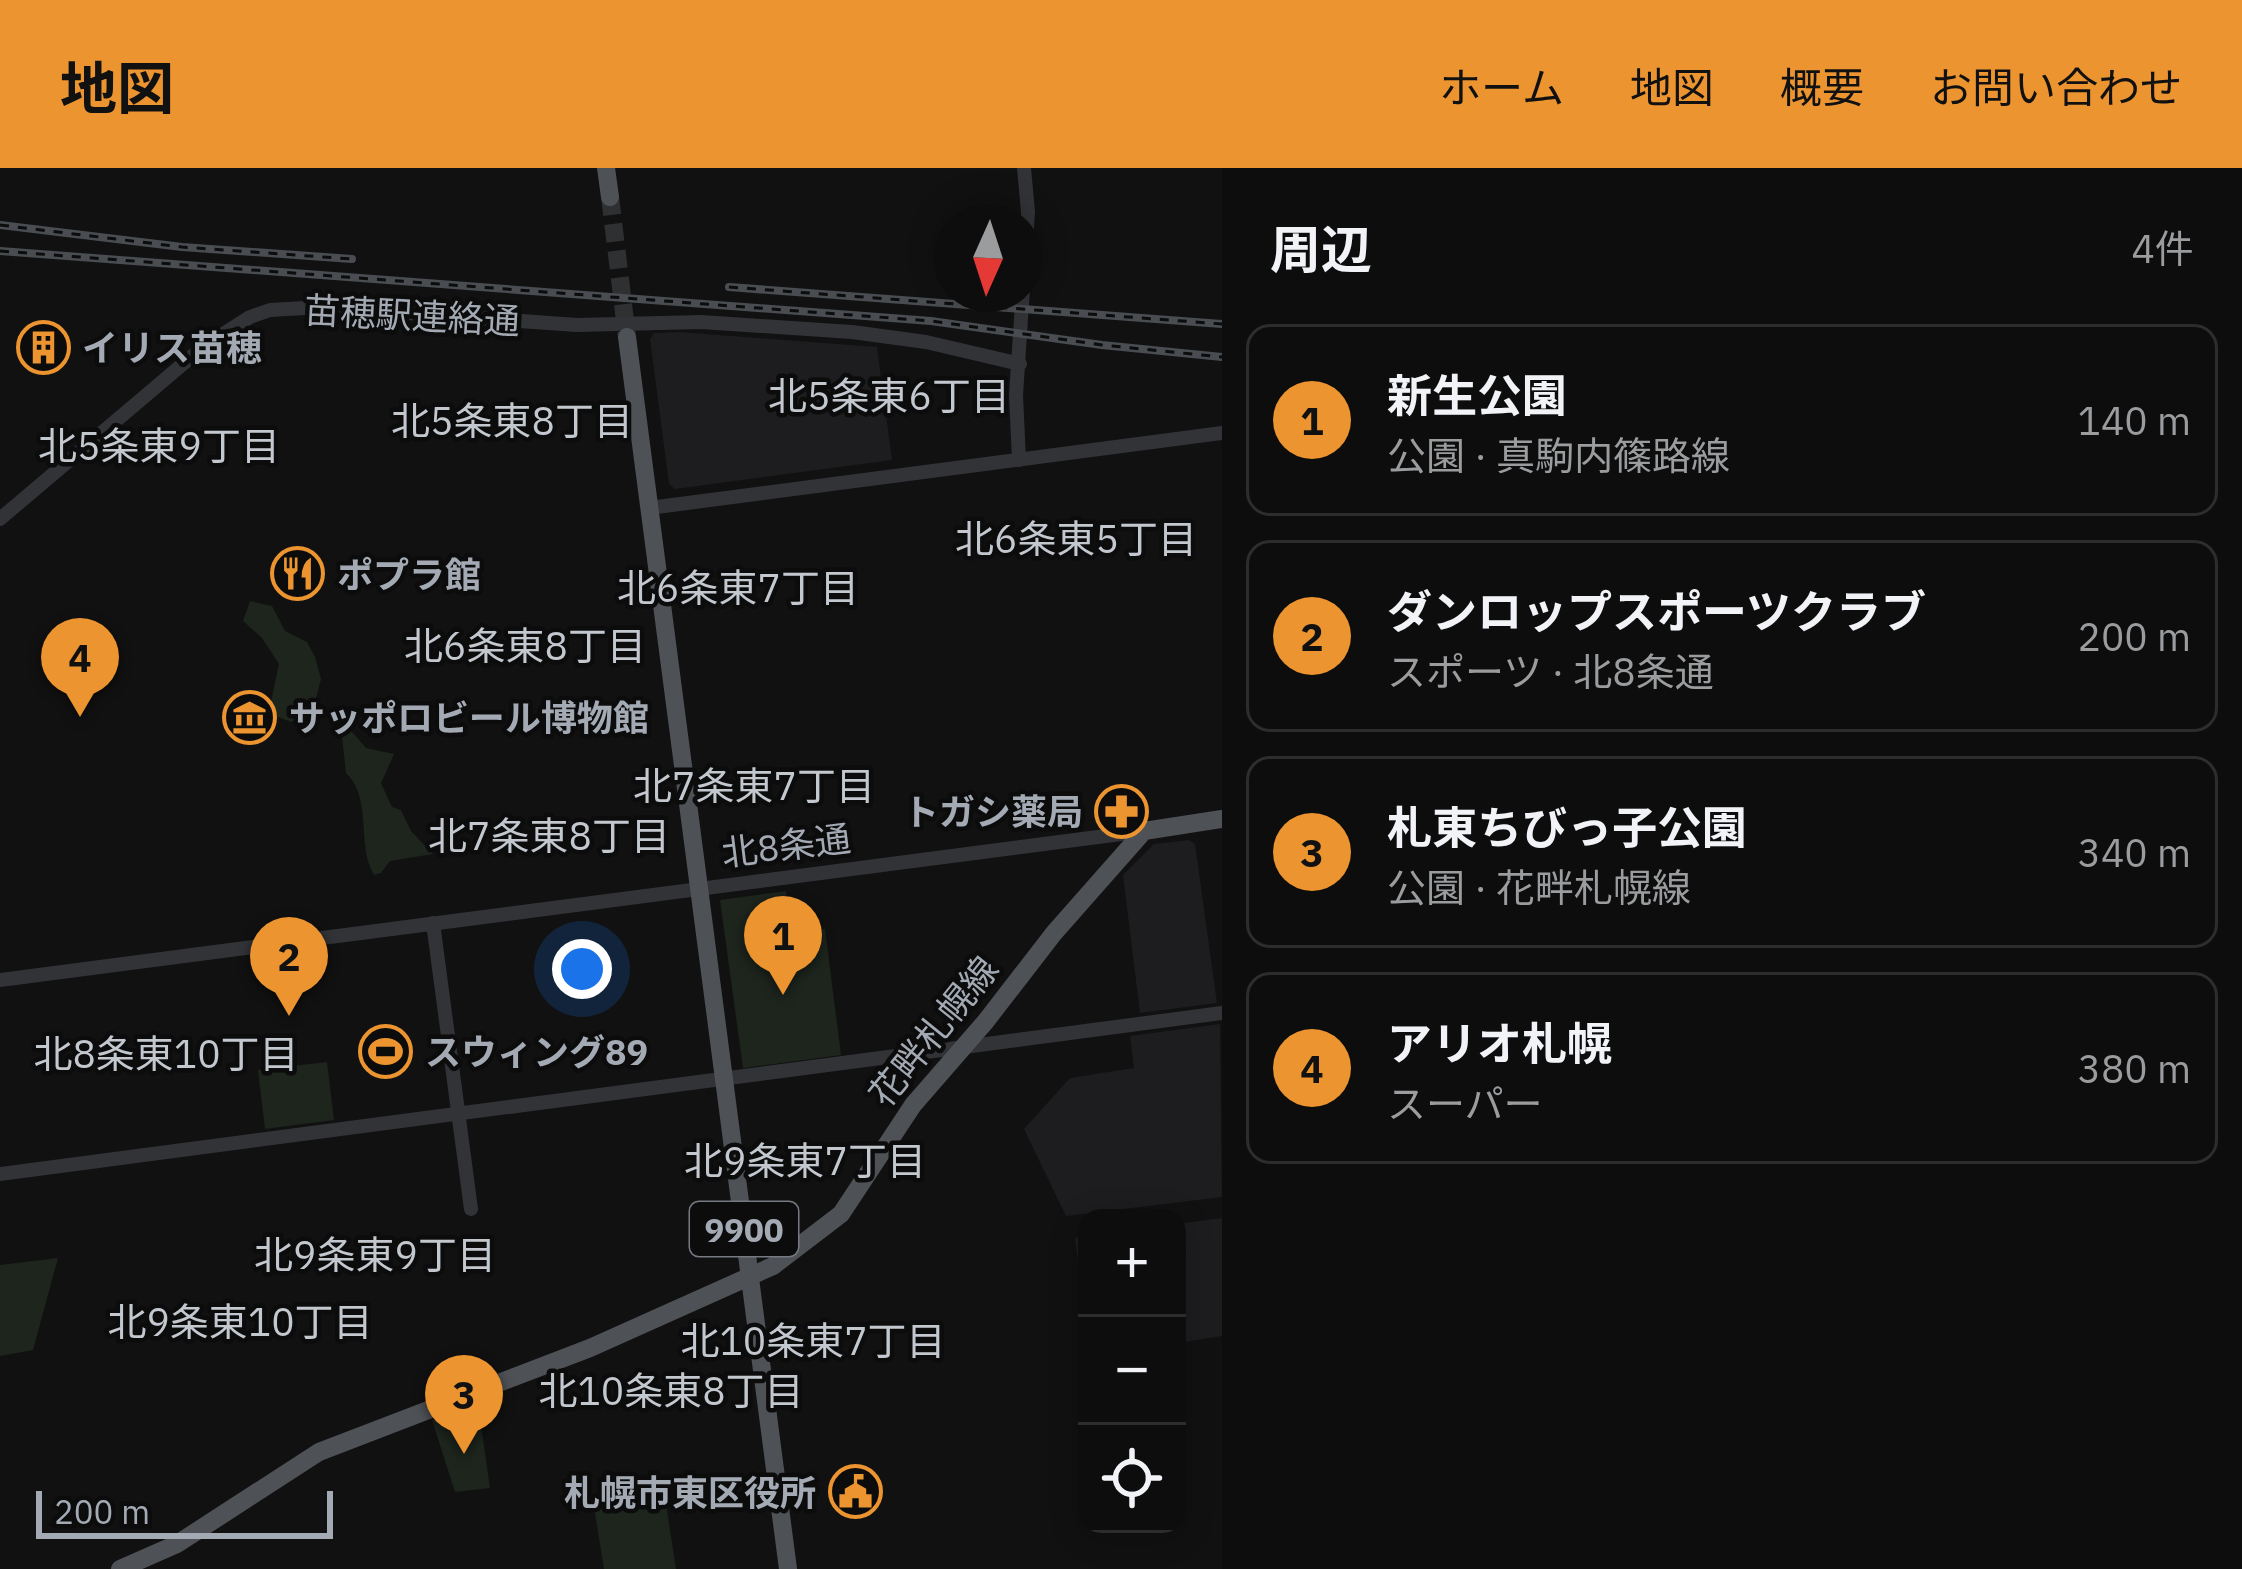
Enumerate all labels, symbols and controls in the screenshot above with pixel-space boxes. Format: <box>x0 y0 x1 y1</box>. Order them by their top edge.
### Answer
text: 地図 <box>60 51 174 125</box>
text: ホーム <box>1439 60 1564 115</box>
text: 地図 <box>1630 60 1714 115</box>
text: 概要 <box>1780 60 1864 115</box>
text: お問い合わせ <box>1930 60 2182 115</box>
north arrow <box>934 204 1042 312</box>
text: 周辺 <box>1270 216 1372 282</box>
text: 4件 <box>2132 223 2194 274</box>
street label: 苗穂駅連絡通 <box>303 286 521 344</box>
building icon: イリス苗穂 <box>15 319 71 375</box>
place label: イリス苗穂 <box>82 324 262 371</box>
text: 新生公園 <box>1387 366 1567 424</box>
district label: 北5条東6丁目 <box>768 370 1010 421</box>
district label: 北5条東8丁目 <box>391 395 633 446</box>
text: 1 <box>1300 395 1324 446</box>
text: 140 m <box>2078 395 2191 446</box>
district label: 北5条東9丁目 <box>38 420 280 471</box>
text: 公園 · 真駒内篠路線 <box>1387 430 1730 481</box>
district label: 北6条東5丁目 <box>955 513 1197 564</box>
restaurant icon: ポプラ館 <box>270 546 326 602</box>
place label: ポプラ館 <box>337 551 481 598</box>
district label: 北6条東7丁目 <box>617 562 859 613</box>
text: ダンロップスポーツクラブ <box>1387 582 1926 640</box>
text: 2 <box>1300 611 1324 662</box>
text: 200 m <box>2078 611 2191 662</box>
pin: 4 <box>41 618 119 717</box>
district label: 北6条東8丁目 <box>404 620 646 671</box>
text: スポーツ · 北8条通 <box>1387 646 1714 697</box>
museum icon: サッポロビール博物館 <box>222 689 278 745</box>
place label: サッポロビール博物館 <box>289 694 649 741</box>
district label: 北7条東7丁目 <box>633 760 875 811</box>
pharmacy icon: トガシ薬局 <box>1094 783 1150 839</box>
place label: トガシ薬局 <box>903 788 1083 835</box>
text: 札東ちびっ子公園 <box>1387 798 1747 856</box>
district label: 北7条東8丁目 <box>428 810 670 861</box>
street label: 北8条通 <box>719 814 853 876</box>
text: 3 <box>1300 827 1324 878</box>
text: 340 m <box>2078 827 2191 878</box>
text: 公園 · 花畔札幌線 <box>1387 862 1691 913</box>
pin: 1 <box>744 896 822 995</box>
pin: 2 <box>250 917 328 1016</box>
your location <box>552 939 612 999</box>
street label: 花畔札幌線 <box>858 946 1008 1116</box>
text: アリオ札幌 <box>1387 1014 1612 1072</box>
sports icon: スウィング89 <box>358 1023 414 1079</box>
district label: 北8条東10丁目 <box>33 1028 299 1079</box>
place label: スウィング89 <box>425 1028 648 1075</box>
text: 4 <box>1300 1043 1324 1094</box>
text: 380 m <box>2078 1043 2191 1094</box>
text: スーパー <box>1387 1078 1543 1129</box>
district label: 北9条東7丁目 <box>684 1135 926 1186</box>
road number: 9900 <box>690 1202 798 1256</box>
map controls <box>1078 1209 1186 1533</box>
button: + <box>1078 1209 1186 1317</box>
district label: 北9条東9丁目 <box>254 1229 496 1280</box>
district label: 北9条東10丁目 <box>107 1296 373 1347</box>
district label: 北10条東7丁目 <box>680 1315 946 1366</box>
button: − <box>1078 1317 1186 1425</box>
pin: 3 <box>425 1355 503 1454</box>
district label: 北10条東8丁目 <box>538 1365 804 1416</box>
button: locate <box>1078 1425 1186 1533</box>
public building icon: 札幌市東区役所 <box>827 1464 883 1520</box>
place label: 札幌市東区役所 <box>564 1469 816 1516</box>
scale bar <box>36 1485 333 1538</box>
text: 200 m <box>54 1490 150 1533</box>

